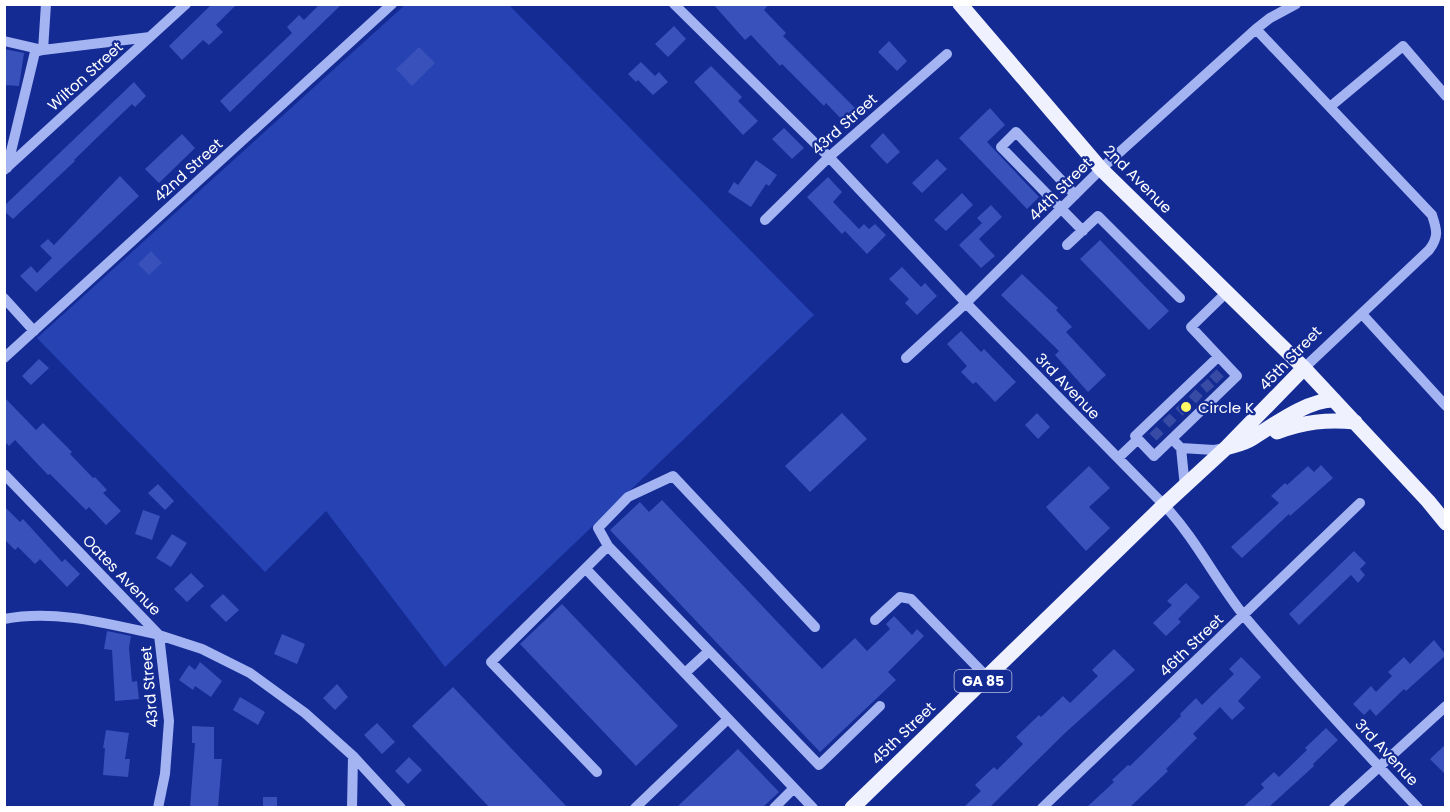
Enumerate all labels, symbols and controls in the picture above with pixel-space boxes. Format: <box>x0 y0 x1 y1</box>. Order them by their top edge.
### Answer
street label: Wilton Street <box>43 37 127 115</box>
street label: 43rd Street <box>807 89 881 159</box>
street label: 42nd Street <box>149 134 227 206</box>
street label: 2nd Avenue <box>1099 140 1177 218</box>
street label: 44th Street <box>1024 153 1096 225</box>
street label: 45th Street <box>1254 321 1326 395</box>
street label: 3rd Avenue <box>1031 348 1105 424</box>
place label: Circle K <box>1198 397 1254 418</box>
marker: Circle K <box>1179 400 1193 414</box>
street label: Oates Avenue <box>78 530 166 620</box>
street label: 46th Street <box>1154 609 1228 681</box>
street label: 43rd Street <box>135 645 163 729</box>
road number: GA 85 <box>954 670 1012 692</box>
street label: 45th Street <box>866 697 940 769</box>
street label: 3rd Avenue <box>1350 714 1424 790</box>

